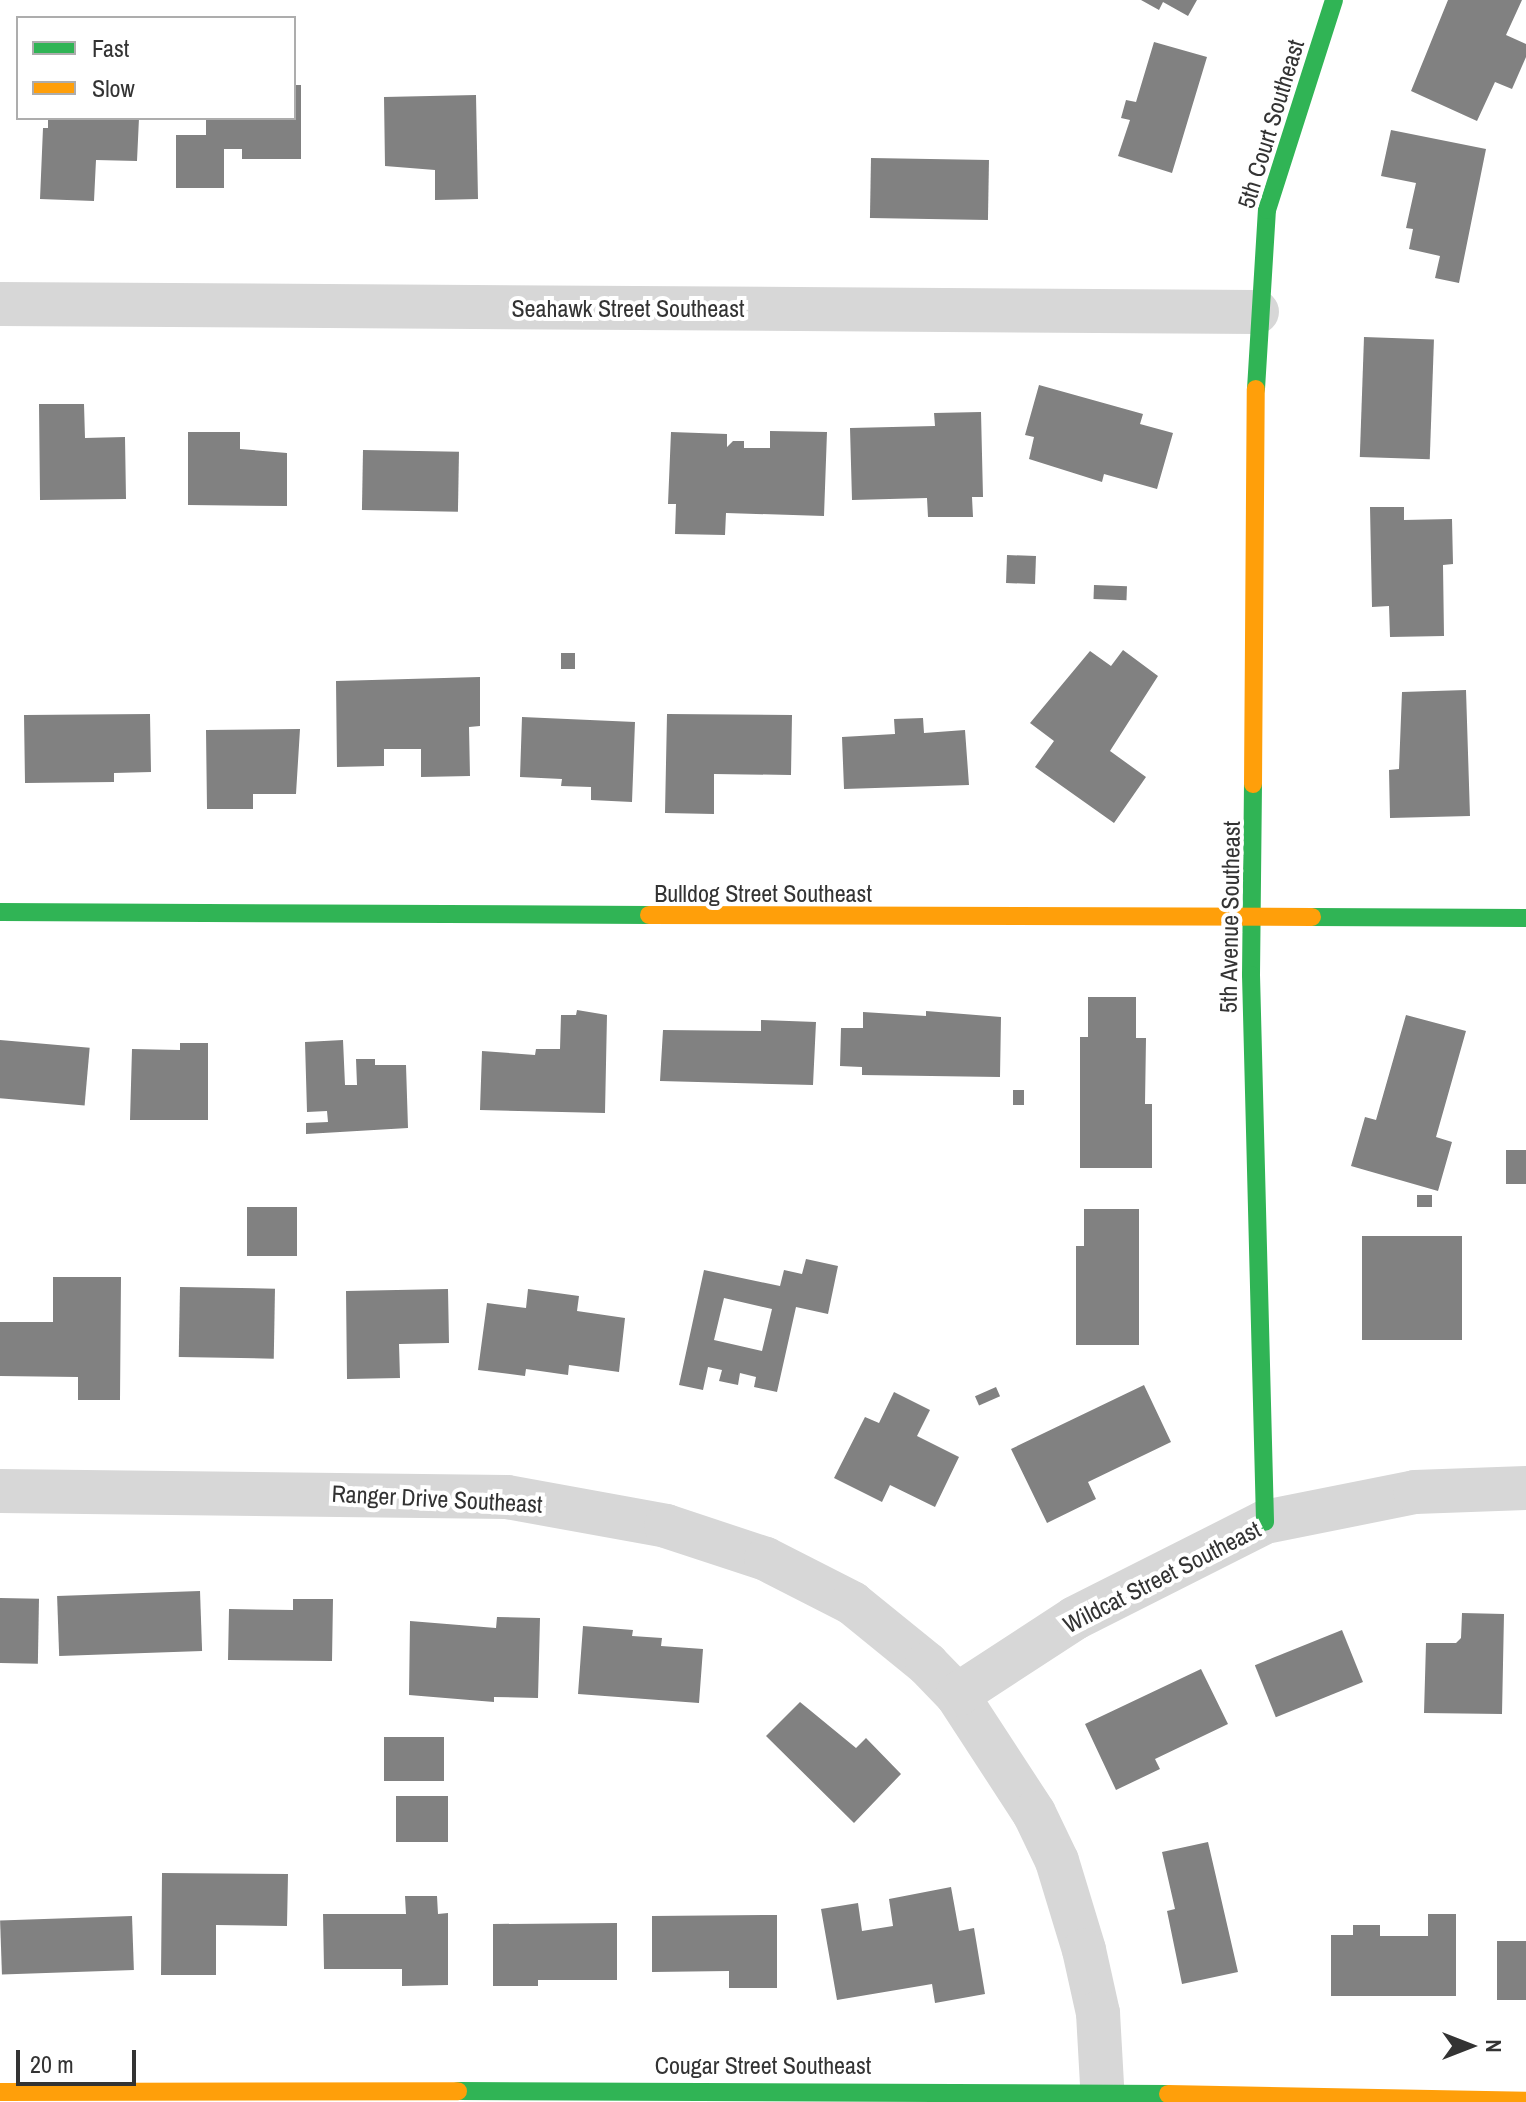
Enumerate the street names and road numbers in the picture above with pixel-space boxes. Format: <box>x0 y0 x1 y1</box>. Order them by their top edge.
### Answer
street label: 5th Court Southeast <box>1232 36 1310 212</box>
street label: Seahawk Street Southeast <box>511 295 745 323</box>
street label: 5th Avenue Southeast <box>1214 820 1246 1014</box>
street label: Bulldog Street Southeast <box>654 880 872 908</box>
street label: Ranger Drive Southeast <box>331 1479 543 1519</box>
street label: Wildcat Street Southeast <box>1058 1515 1266 1639</box>
street label: Cougar Street Southeast <box>655 2052 871 2080</box>

